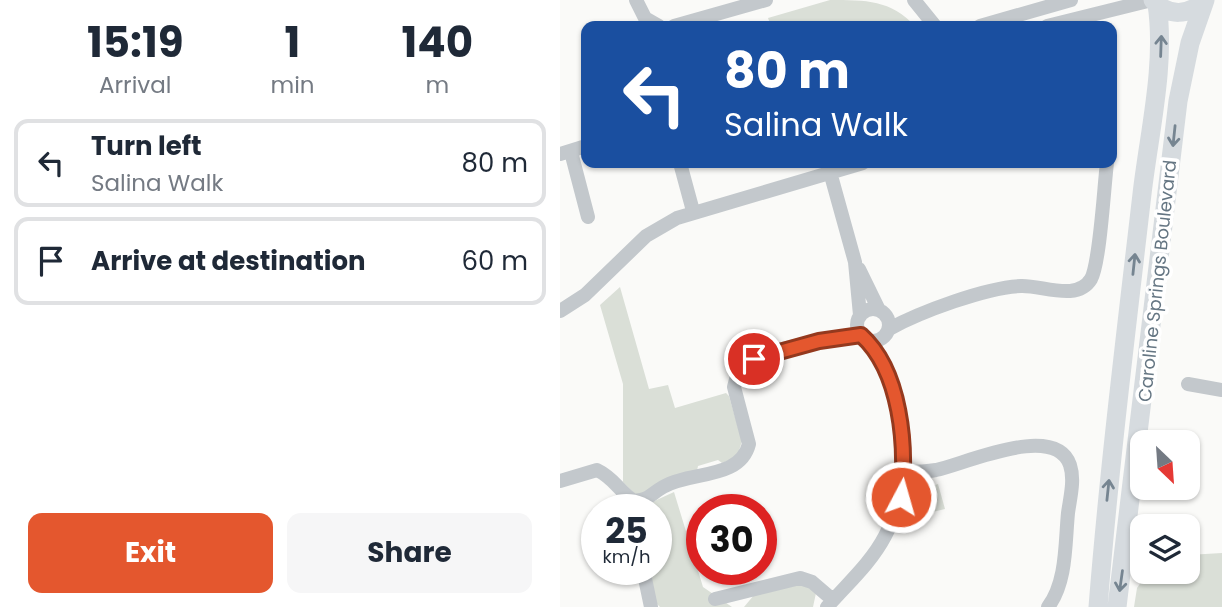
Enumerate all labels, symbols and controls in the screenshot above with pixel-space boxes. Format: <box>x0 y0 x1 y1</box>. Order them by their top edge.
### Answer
text: 15:19 <box>87 13 184 72</box>
text: 1 <box>285 13 300 72</box>
text: 140 <box>401 13 473 72</box>
one-way arrow <box>1154 35 1167 58</box>
text: 80 m <box>724 37 850 105</box>
icon: left <box>609 49 700 140</box>
text: Arrival <box>99 69 171 101</box>
text: min <box>270 69 315 101</box>
text: m <box>425 69 449 101</box>
text: Salina Walk <box>724 102 908 147</box>
one-way arrow <box>1167 124 1180 147</box>
text: Turn left <box>91 128 202 164</box>
icon: left <box>32 144 70 182</box>
text: 80 m <box>462 145 528 181</box>
street label: Caroline Springs Boulevard <box>1132 159 1182 403</box>
text: Salina Walk <box>91 167 223 199</box>
icon: arrive <box>32 242 70 280</box>
text: Arrive at destination <box>91 243 366 279</box>
text: 60 m <box>461 243 528 279</box>
one-way arrow <box>1127 253 1140 276</box>
pin <box>724 329 784 389</box>
icon: arrive <box>735 340 773 378</box>
north arrow <box>1130 430 1200 500</box>
map controls <box>1130 430 1200 584</box>
position arrow <box>864 460 938 534</box>
one-way arrow <box>1102 479 1115 502</box>
speed limit sign: 30 <box>686 494 777 585</box>
text: 25 <box>605 506 648 555</box>
button: Exit <box>28 513 273 593</box>
button: Share <box>287 513 532 593</box>
button: layers <box>1130 514 1200 584</box>
text: km/h <box>603 544 650 569</box>
one-way arrow <box>1114 569 1127 592</box>

